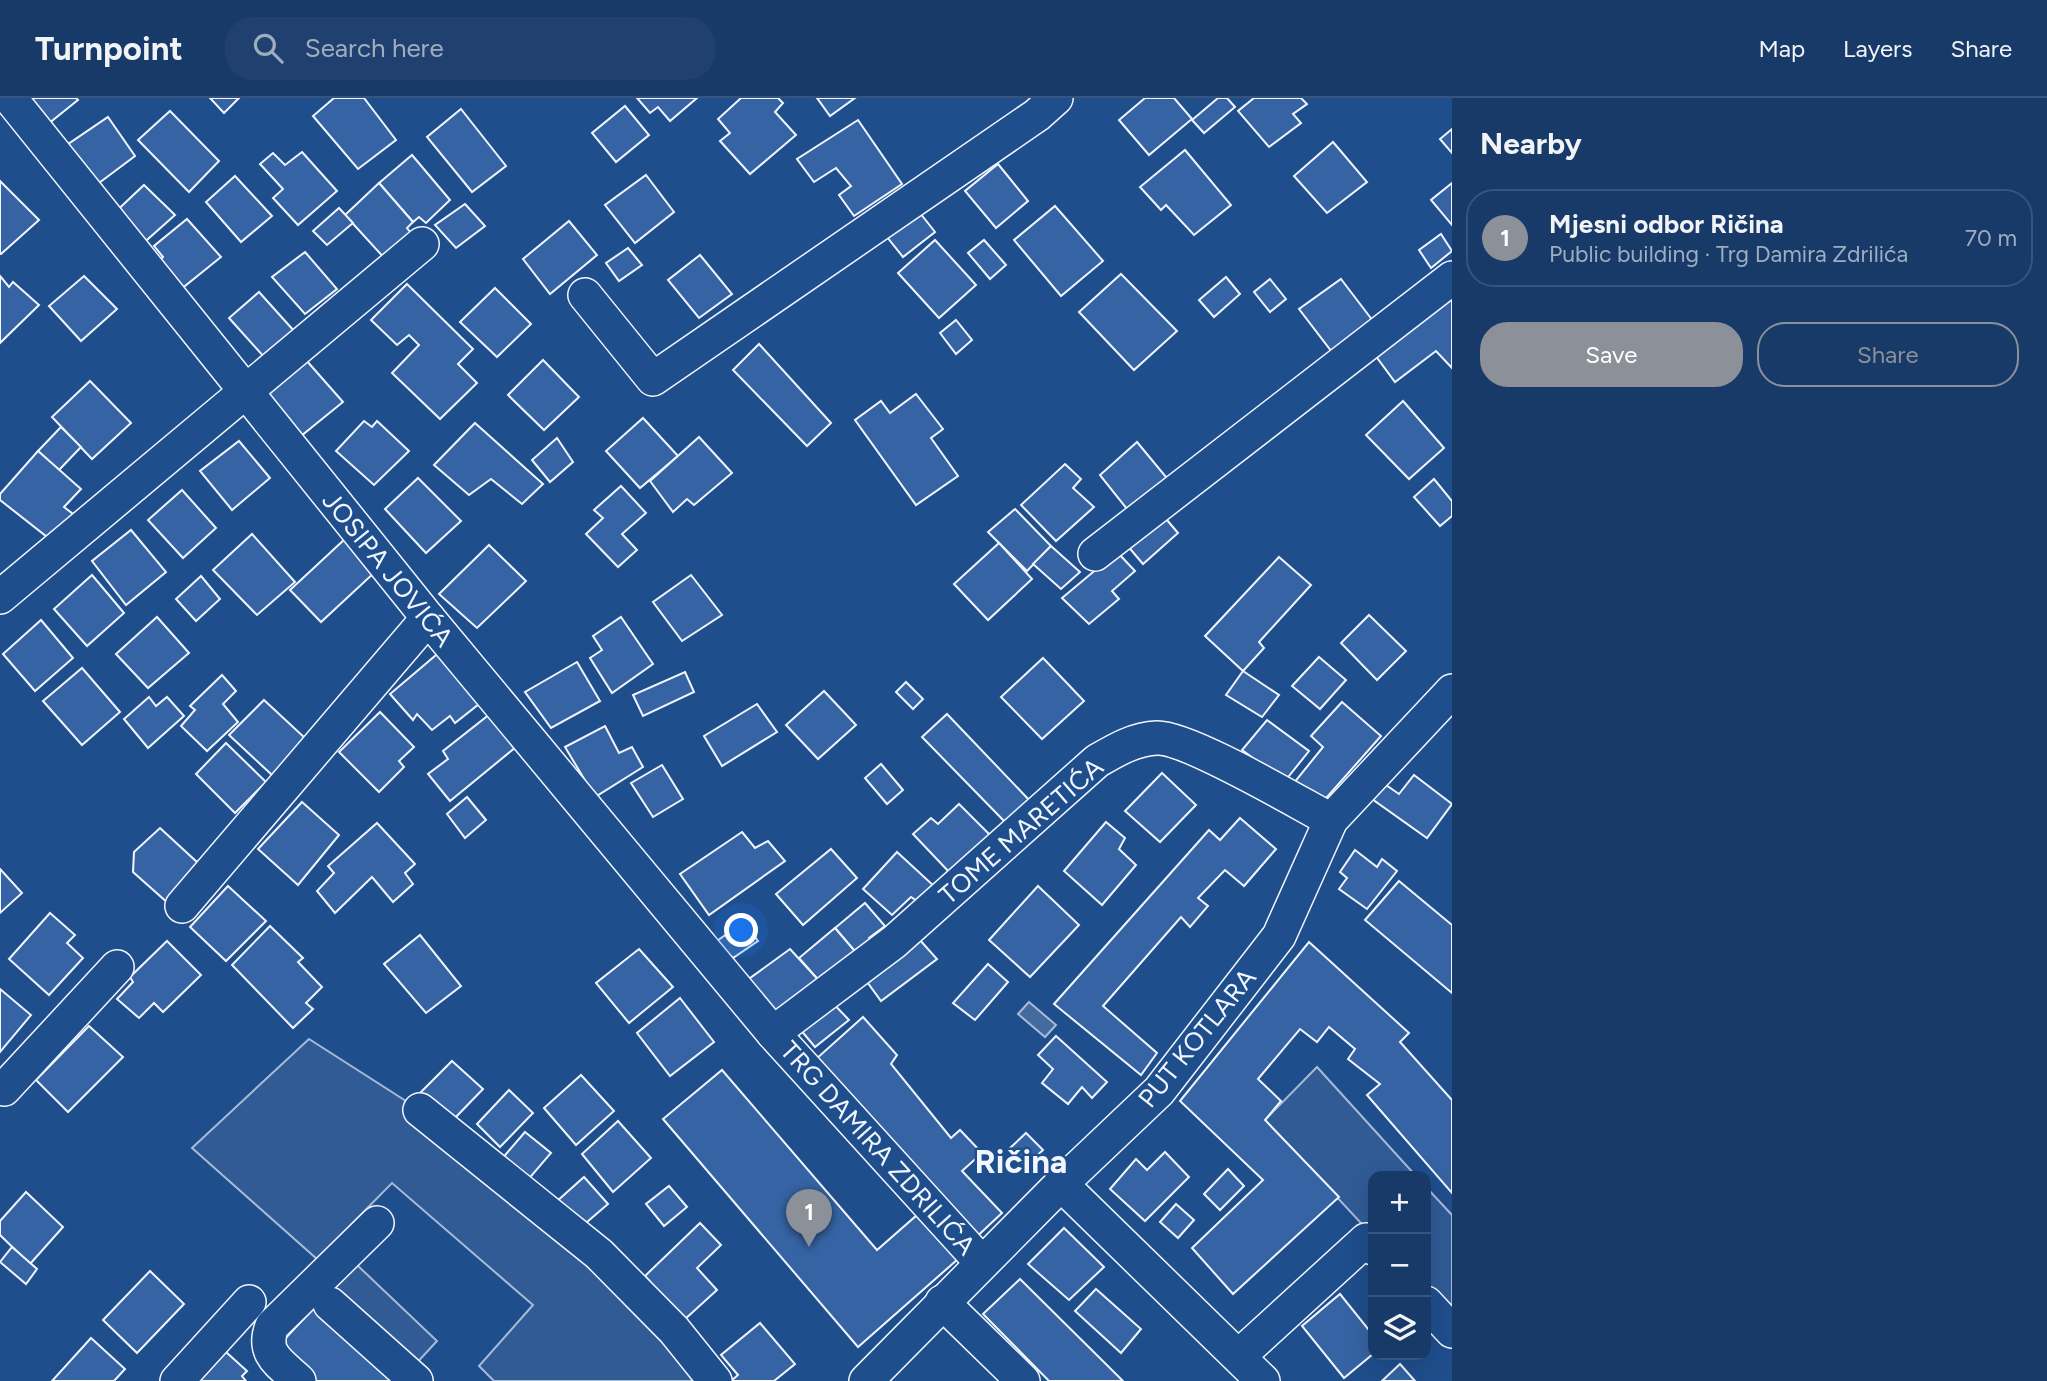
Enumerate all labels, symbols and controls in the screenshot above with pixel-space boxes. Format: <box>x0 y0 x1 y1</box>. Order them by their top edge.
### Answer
search box <box>225 17 715 80</box>
text: Turnpoint <box>35 29 183 68</box>
icon: search <box>249 29 287 67</box>
text: Search here <box>305 32 444 64</box>
text: Map <box>1758 34 1805 63</box>
text: Layers <box>1843 34 1912 63</box>
text: Share <box>1950 34 2012 63</box>
text: Nearby <box>1480 125 1582 162</box>
text: Mjesni odbor Ričina <box>1549 208 1784 240</box>
text: 1 <box>1500 224 1510 252</box>
text: 70 m <box>1965 224 2017 252</box>
text: Public building · Trg Damira Zdrilića <box>1549 240 1908 268</box>
button: Save <box>1480 322 1743 387</box>
button: Share <box>1757 322 2019 387</box>
street label: JOSIPA JOVIĆA <box>316 485 461 653</box>
street label: TOME MARETIĆA <box>932 751 1110 911</box>
your location <box>724 913 758 947</box>
street label: PUT KOTLARA <box>1131 962 1263 1114</box>
street label: TRG DAMIRA ZDRILIĆA <box>774 1035 983 1262</box>
district label: Ričina <box>975 1142 1067 1181</box>
map controls <box>1368 1171 1431 1360</box>
button: + <box>1368 1171 1431 1234</box>
pin: 1 <box>786 1189 832 1247</box>
button: − <box>1368 1234 1431 1297</box>
button: layers <box>1368 1297 1431 1360</box>

